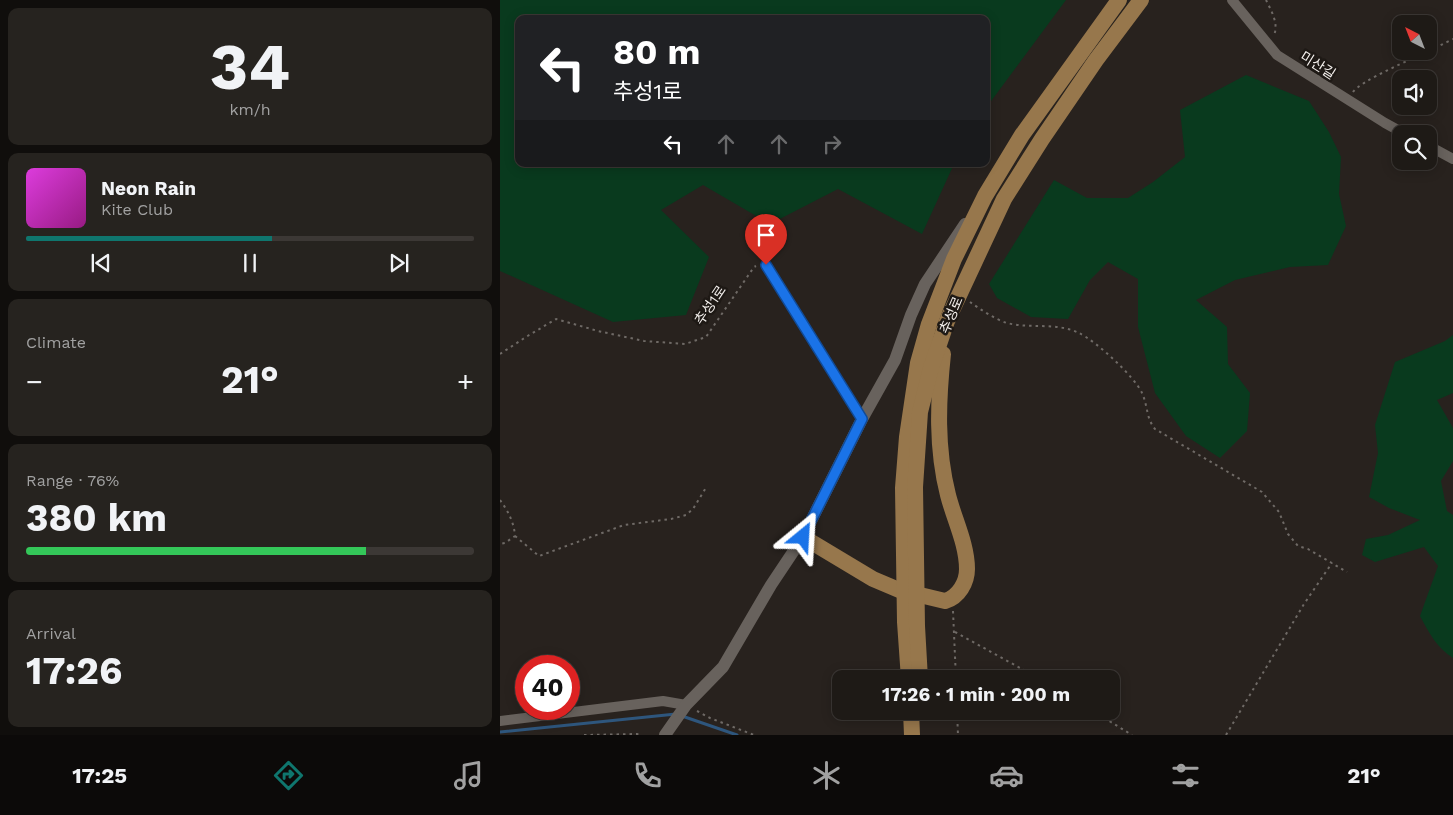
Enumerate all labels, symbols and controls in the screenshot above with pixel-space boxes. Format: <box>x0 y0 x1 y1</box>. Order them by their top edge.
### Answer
north arrow <box>1392 15 1438 60</box>
map controls <box>1392 15 1437 170</box>
text: 34 <box>210 29 290 105</box>
text: 80 m <box>613 31 700 73</box>
icon: left <box>530 35 595 100</box>
street label: 미산길 <box>1297 48 1339 82</box>
button: sound <box>1392 70 1437 115</box>
text: 추성1로 <box>613 79 682 104</box>
text: km/h <box>229 100 271 119</box>
button: search <box>1392 125 1437 170</box>
icon: left <box>659 130 687 158</box>
icon: ahead <box>712 130 740 158</box>
icon: ahead <box>765 130 793 158</box>
icon: right <box>818 130 846 158</box>
text: Neon Rain <box>101 177 196 200</box>
text: Kite Club <box>101 200 173 219</box>
pin <box>745 214 787 265</box>
icon: arrive <box>752 221 780 249</box>
icon: previous <box>87 249 115 277</box>
icon: pause <box>236 249 264 277</box>
icon: next <box>385 249 413 277</box>
street label: 추성1로 <box>691 282 729 328</box>
street label: 추성로 <box>936 294 966 336</box>
text: Climate <box>26 333 86 352</box>
text: 21° <box>221 358 279 402</box>
text: − <box>26 365 43 398</box>
text: + <box>457 365 474 398</box>
text: Range · 76% <box>26 471 119 490</box>
text: 380 km <box>26 496 167 540</box>
position arrow <box>776 510 828 562</box>
text: Arrival <box>26 624 76 643</box>
text: 17:26 <box>26 649 122 693</box>
speed limit sign: 40 <box>515 655 580 720</box>
text: 17:26 · 1 min · 200 m <box>882 683 1070 706</box>
icon: directions <box>271 758 306 793</box>
icon: music <box>451 758 486 793</box>
icon: phone <box>630 758 665 793</box>
icon: climate <box>809 758 844 793</box>
icon: car <box>989 758 1024 793</box>
icon: filters <box>1168 758 1203 793</box>
text: 17:25 <box>72 763 127 788</box>
text: 21° <box>1347 763 1381 788</box>

